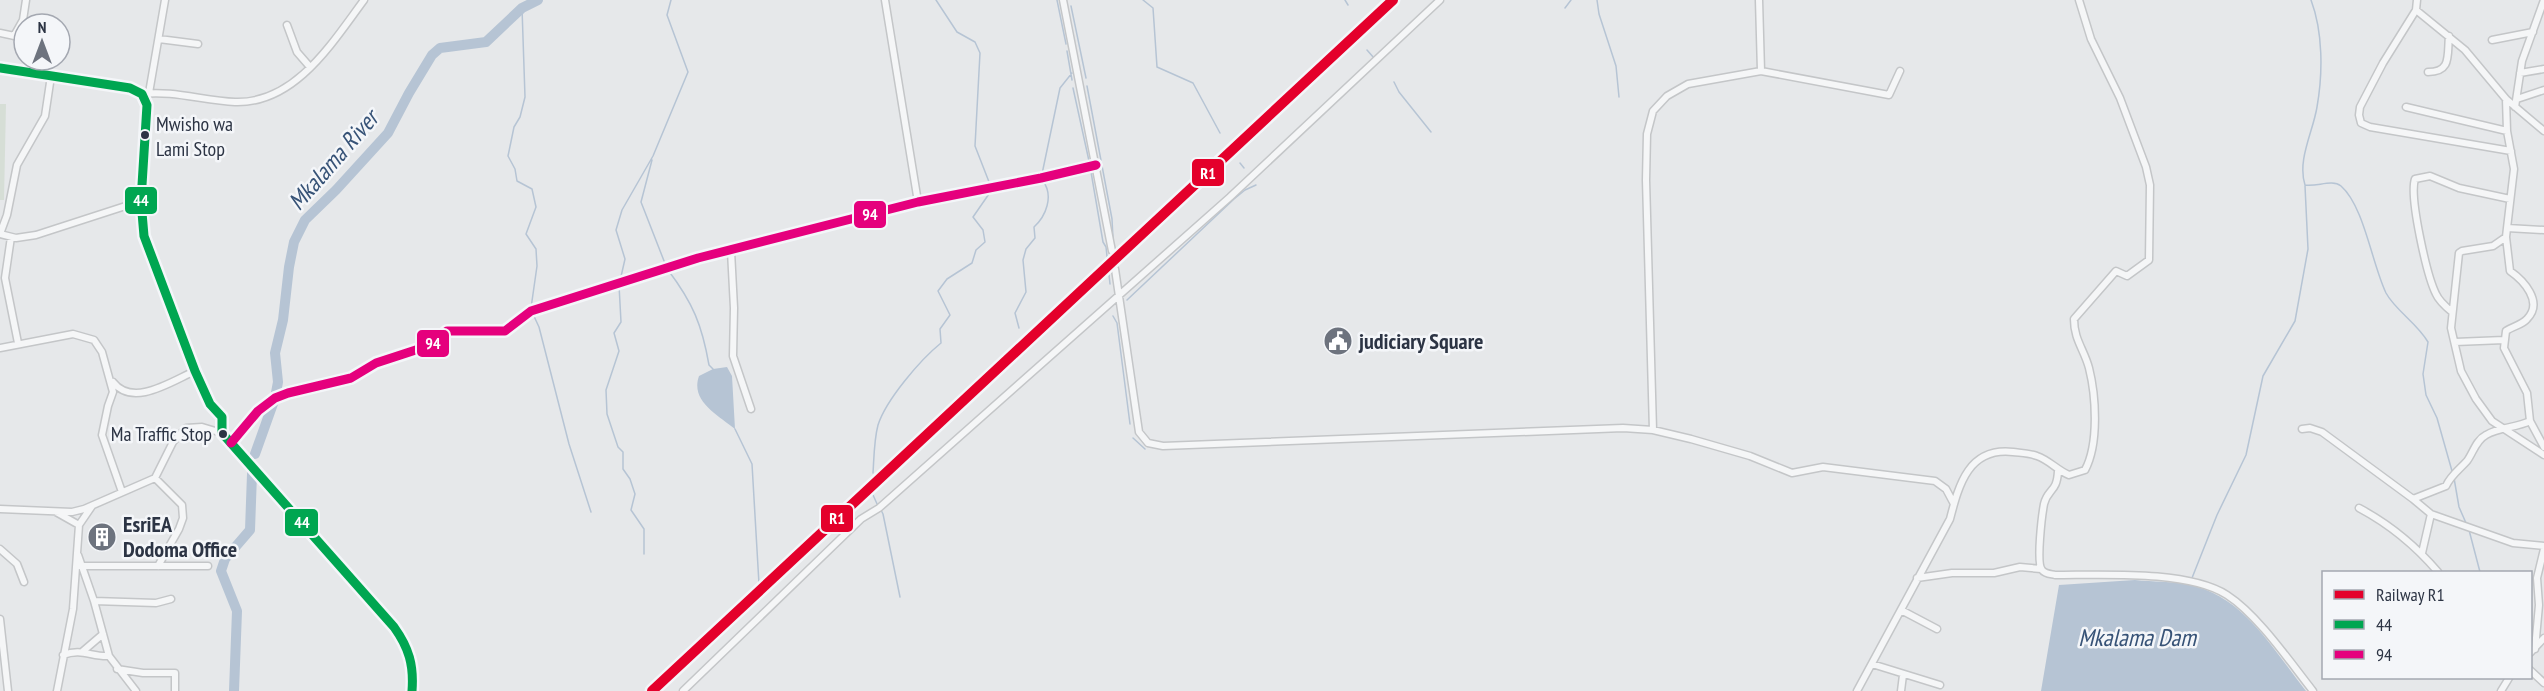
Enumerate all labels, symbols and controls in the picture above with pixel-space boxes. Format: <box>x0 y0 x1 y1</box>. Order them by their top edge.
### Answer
north arrow <box>12 12 72 72</box>
text: N <box>38 17 46 37</box>
water label: Mkalama River <box>281 101 387 216</box>
place label: Mwisho wa Lami Stop <box>156 111 233 162</box>
marker: Mwisho wa Lami Stop <box>139 129 151 141</box>
line badge: R1 <box>1191 158 1225 187</box>
text: R1 <box>1200 163 1216 183</box>
line badge: 44 <box>124 186 158 215</box>
text: 44 <box>133 190 149 210</box>
line badge: 94 <box>853 200 887 229</box>
text: 94 <box>862 204 878 224</box>
public building icon: judiciary Square <box>1322 325 1354 357</box>
place label: judiciary Square <box>1358 327 1484 355</box>
line badge: 94 <box>416 329 450 358</box>
text: 94 <box>425 333 441 353</box>
place label: Ma Traffic Stop <box>111 421 212 447</box>
marker: Ma Traffic Stop <box>217 428 229 440</box>
line badge: R1 <box>820 504 854 533</box>
line badge: 44 <box>284 508 319 537</box>
text: R1 <box>829 508 845 528</box>
place label: EsriEA Dodoma Office <box>123 510 237 563</box>
text: 44 <box>294 512 310 532</box>
building icon: EsriEA Dodoma Office <box>86 521 118 553</box>
legend <box>2322 571 2532 679</box>
text: Railway R1 <box>2376 583 2445 606</box>
text: 44 <box>2376 613 2392 636</box>
water label: Mkalama Dam <box>2078 622 2197 653</box>
text: 94 <box>2376 643 2392 666</box>

